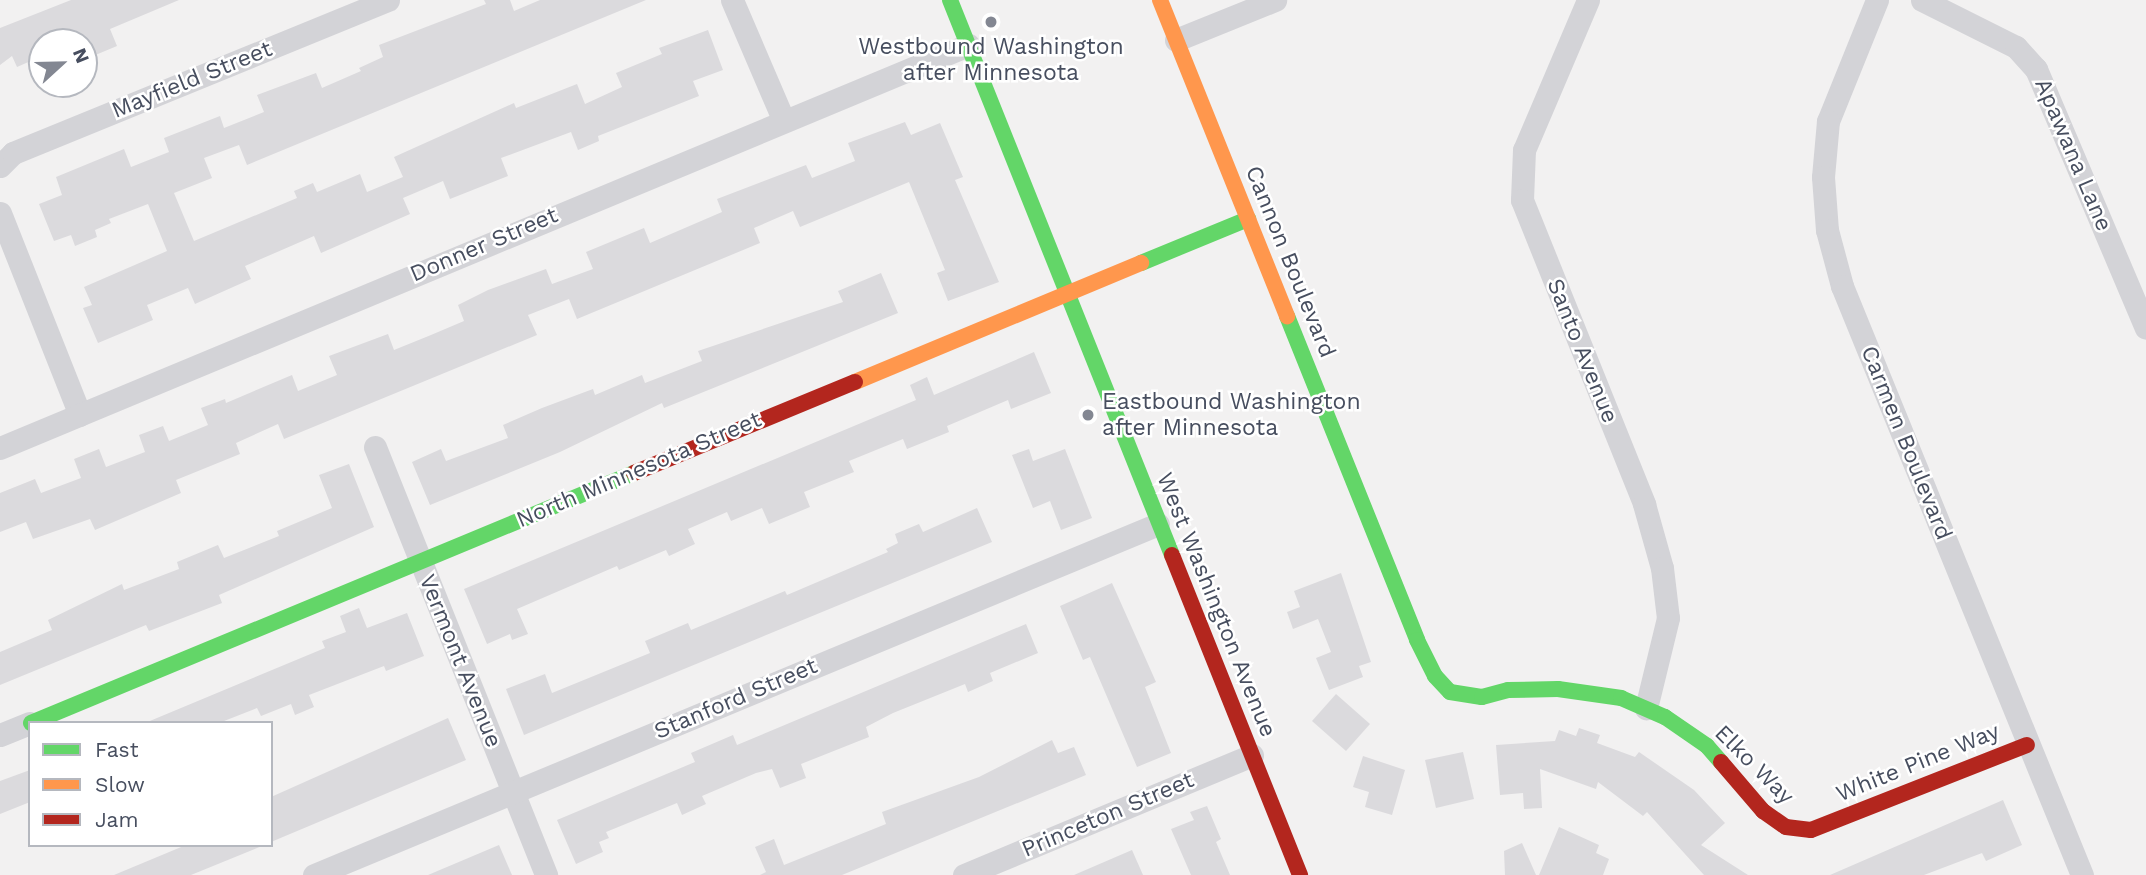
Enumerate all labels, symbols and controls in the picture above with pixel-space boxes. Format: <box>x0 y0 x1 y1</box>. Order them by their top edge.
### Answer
marker: Westbound Washington after Minnesota <box>983 14 999 30</box>
north arrow <box>28 28 98 98</box>
place label: Westbound Washington after Minnesota <box>858 33 1124 87</box>
street label: Mayfield Street <box>108 35 276 125</box>
text: N <box>68 45 94 67</box>
street label: Apawana Lane <box>2028 74 2118 236</box>
street label: Cannon Boulevard <box>1239 162 1341 362</box>
street label: Donner Street <box>406 201 562 289</box>
street label: Santo Avenue <box>1540 274 1624 428</box>
street label: Carmen Boulevard <box>1855 342 1957 544</box>
place label: Eastbound Washington after Minnesota <box>1102 388 1361 442</box>
street label: North Minnesota Street <box>512 406 766 534</box>
marker: Eastbound Washington after Minnesota <box>1080 407 1096 423</box>
street label: West Washington Avenue <box>1150 468 1282 742</box>
street label: Vermont Avenue <box>413 570 507 752</box>
street label: Stanford Street <box>650 652 822 746</box>
street label: White Pine Way <box>1832 718 2004 808</box>
street label: Elko Way <box>1708 719 1800 811</box>
legend <box>28 721 273 847</box>
text: Fast <box>95 737 139 762</box>
street label: Princeton Street <box>1018 766 1198 864</box>
text: Slow <box>95 772 145 797</box>
text: Jam <box>95 807 138 832</box>

